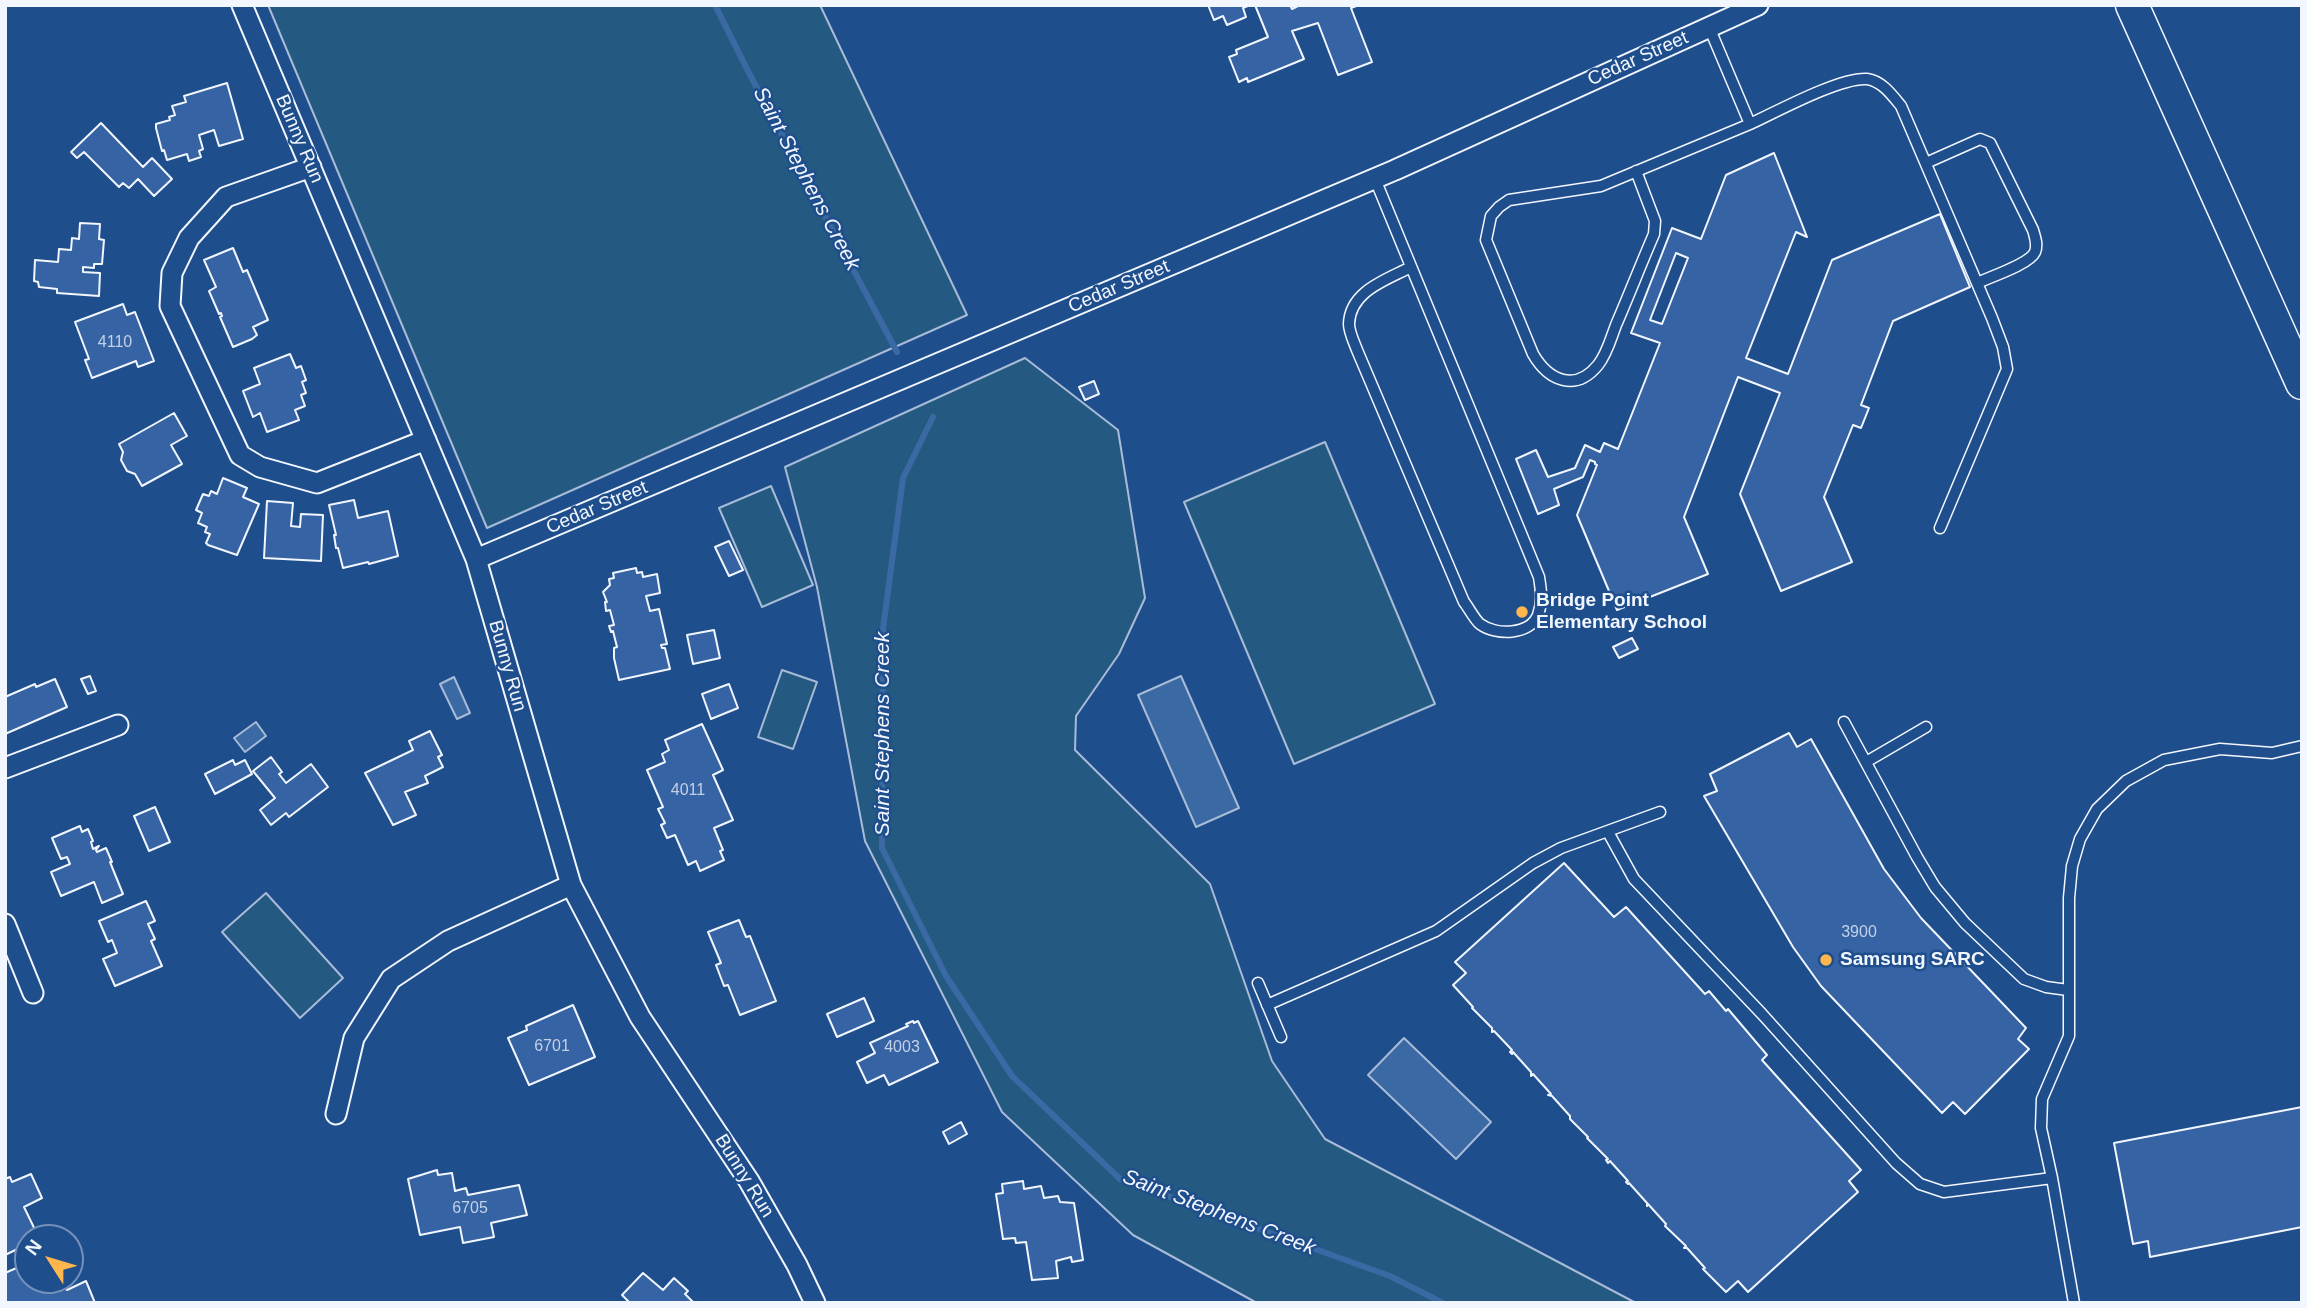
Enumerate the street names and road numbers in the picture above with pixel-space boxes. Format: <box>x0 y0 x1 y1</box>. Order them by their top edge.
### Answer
street label: Cedar Street <box>1584 27 1692 91</box>
street label: Bunny Run <box>270 91 328 187</box>
street label: Cedar Street <box>1065 255 1173 319</box>
street label: Cedar Street <box>543 476 651 540</box>
street label: Bunny Run <box>483 618 531 714</box>
street label: Bunny Run <box>709 1130 779 1222</box>

